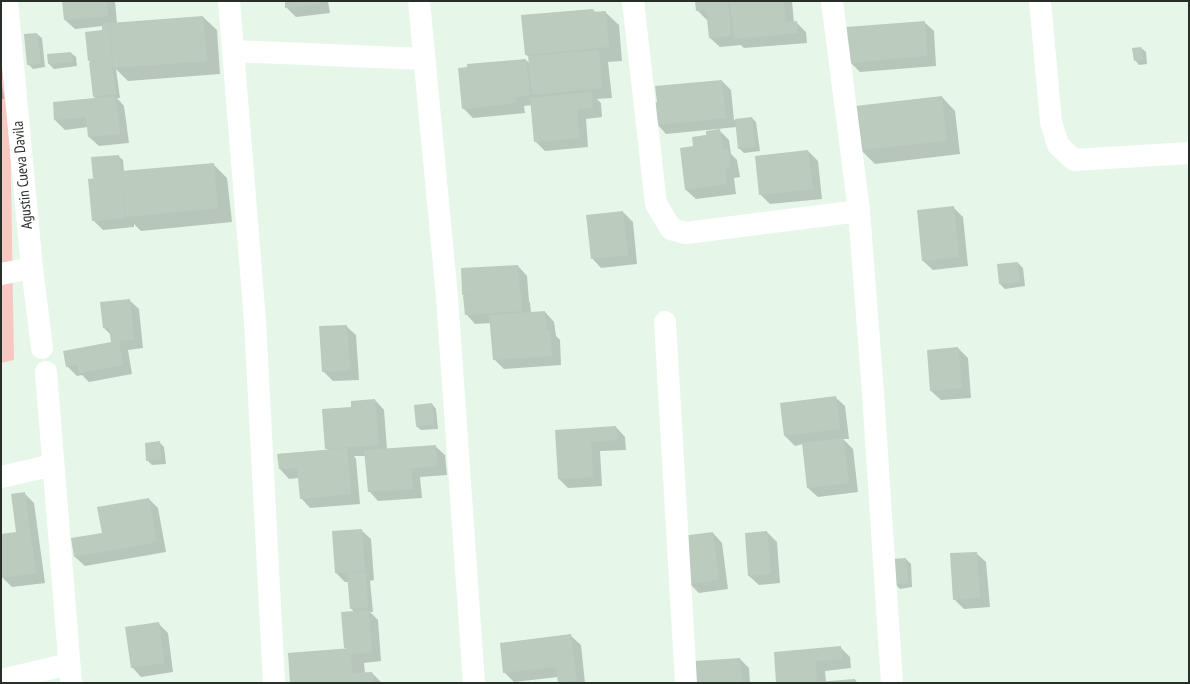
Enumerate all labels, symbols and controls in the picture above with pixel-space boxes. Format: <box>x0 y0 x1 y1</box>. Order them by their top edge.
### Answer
street label: Agustin Cueva Davila <box>9 120 37 230</box>

